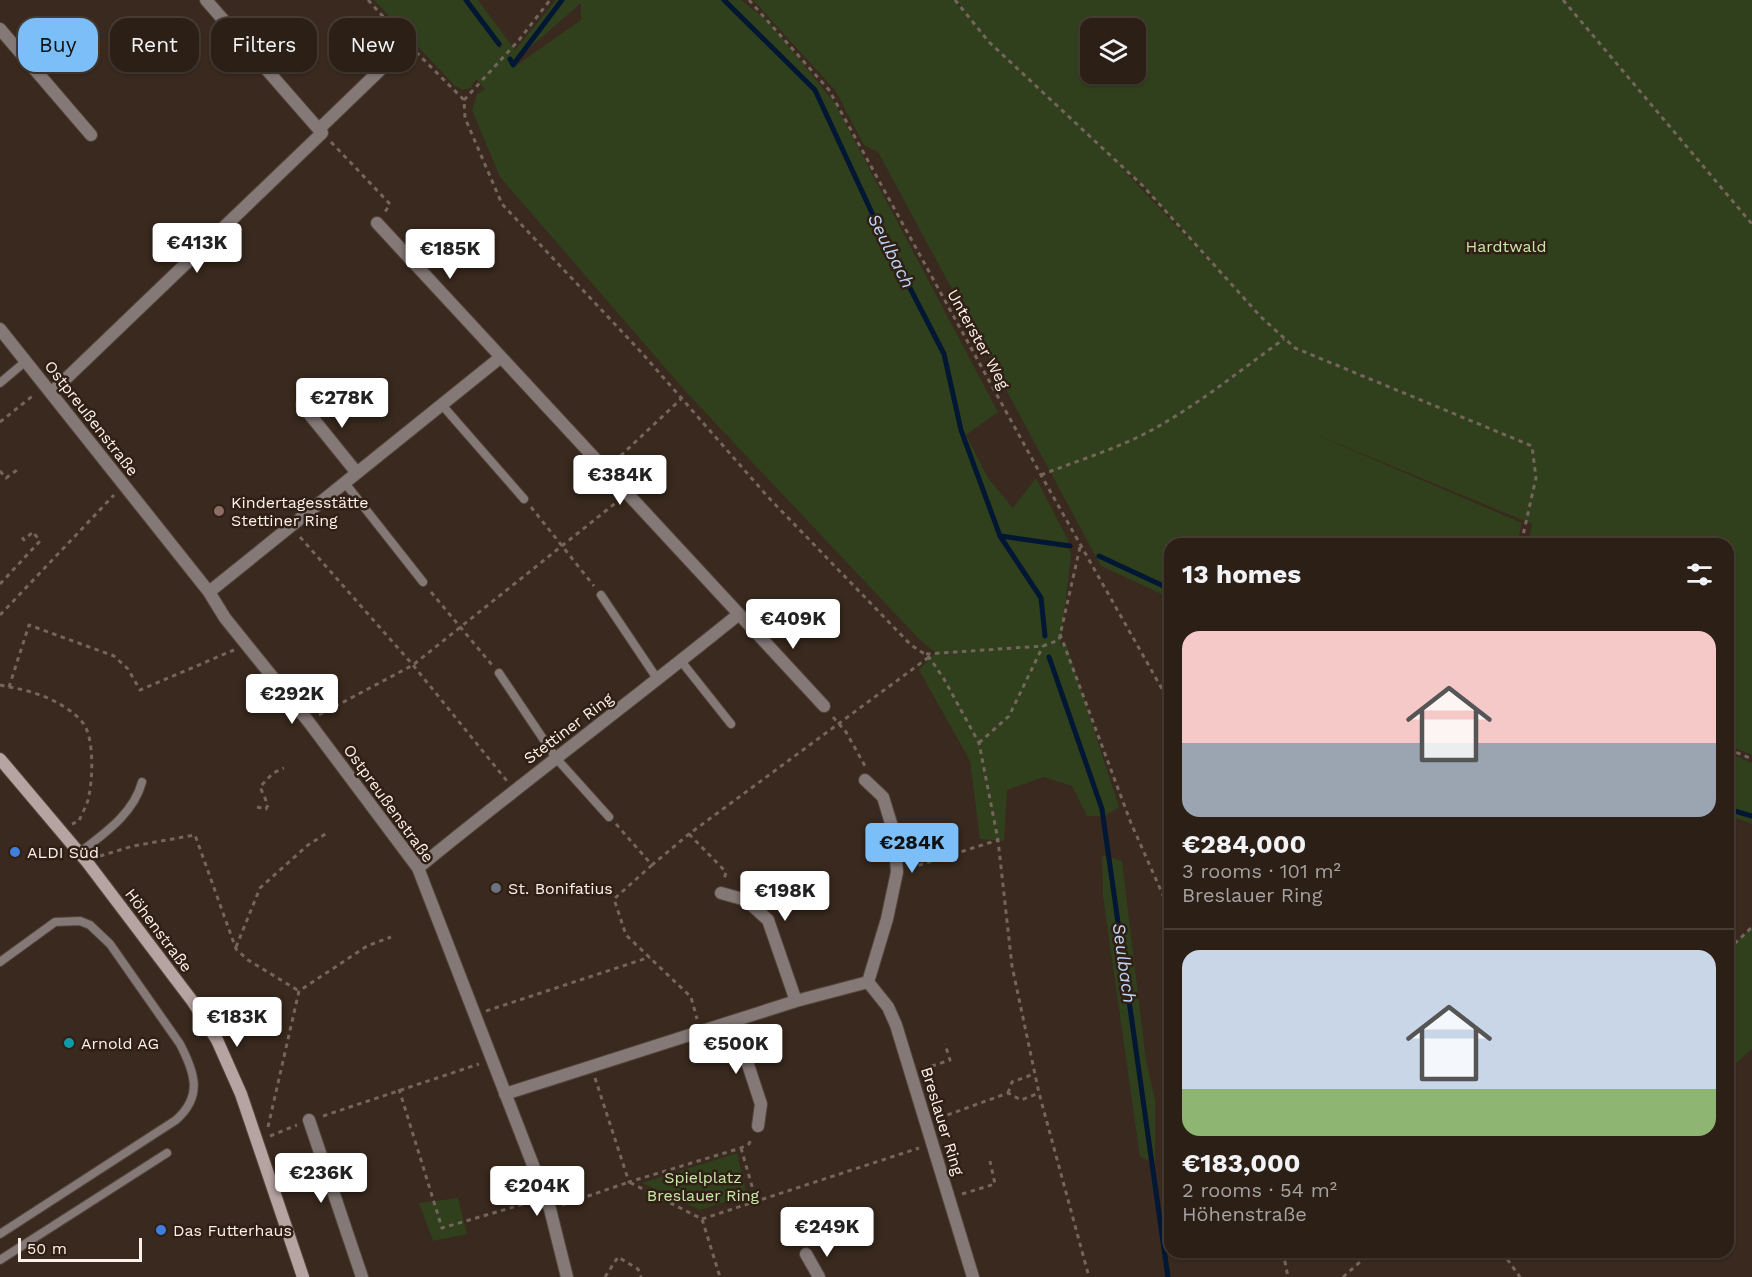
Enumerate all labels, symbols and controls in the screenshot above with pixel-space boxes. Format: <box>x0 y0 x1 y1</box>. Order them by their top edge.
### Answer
chip: Buy <box>18 18 98 72</box>
chip: Rent <box>110 18 199 72</box>
chip: Filters <box>211 18 317 72</box>
chip: New <box>329 18 416 72</box>
map controls <box>1080 18 1146 84</box>
button: layers <box>1080 18 1146 84</box>
water label: Seulbach <box>864 210 919 291</box>
pin: €413K <box>155 223 239 274</box>
pin: €185K <box>408 229 492 280</box>
text: €413K <box>167 230 227 254</box>
text: €185K <box>420 236 480 260</box>
park label: Hardtwald <box>1466 237 1546 256</box>
street label: Unterster Weg <box>943 286 1014 393</box>
street label: Ostpreußenstraße <box>41 357 143 480</box>
pin: €278K <box>300 378 384 429</box>
text: €278K <box>310 385 374 409</box>
pin: €384K <box>578 455 662 506</box>
text: €384K <box>587 462 653 486</box>
place label: Kindertagesstätte Stettiner Ring <box>231 493 368 530</box>
marker: Kindertagesstätte Stettiner Ring <box>212 504 226 518</box>
icon: filters <box>1683 558 1716 591</box>
text: 13 homes <box>1182 559 1301 589</box>
pin: €409K <box>751 599 835 650</box>
text: €409K <box>760 606 826 630</box>
icon: home <box>1395 670 1503 778</box>
pin: €292K <box>250 674 334 725</box>
text: €292K <box>260 681 324 705</box>
street label: Stettiner Ring <box>520 688 617 768</box>
street label: Ostpreußenstraße <box>339 741 438 866</box>
pin: €284K <box>870 823 954 874</box>
text: €284,000 <box>1182 829 1306 859</box>
text: €284K <box>879 830 945 854</box>
place label: ALDI Süd <box>27 843 99 862</box>
marker: ALDI Süd <box>8 845 22 859</box>
text: 3 rooms · 101 m² <box>1182 859 1341 883</box>
pin: €198K <box>743 871 827 922</box>
text: €198K <box>754 878 816 902</box>
place label: St. Bonifatius <box>508 879 613 898</box>
marker: St. Bonifatius <box>489 881 503 895</box>
text: Breslauer Ring <box>1182 883 1322 907</box>
street label: Höhenstraße <box>121 885 196 976</box>
water label: Seulbach <box>1108 922 1141 1004</box>
icon: home <box>1395 989 1503 1097</box>
pin: €183K <box>195 997 279 1048</box>
text: €183K <box>207 1004 267 1028</box>
pin: €500K <box>694 1024 778 1075</box>
text: €500K <box>703 1031 769 1055</box>
place label: Arnold AG <box>81 1034 159 1053</box>
marker: Arnold AG <box>62 1036 76 1050</box>
street label: Breslauer Ring <box>917 1065 968 1178</box>
text: €183,000 <box>1182 1148 1301 1178</box>
pin: €236K <box>279 1153 363 1204</box>
text: €236K <box>289 1160 353 1184</box>
pin: €204K <box>495 1166 579 1217</box>
park label: Spielplatz Breslauer Ring <box>647 1168 760 1205</box>
text: €204K <box>504 1173 570 1197</box>
text: 2 rooms · 54 m² <box>1182 1178 1337 1202</box>
text: Höhenstraße <box>1182 1202 1307 1226</box>
pin: €249K <box>785 1207 869 1258</box>
text: €249K <box>795 1214 859 1238</box>
place label: Das Futterhaus <box>173 1221 292 1240</box>
marker: Das Futterhaus <box>154 1223 168 1237</box>
scale bar <box>18 1235 142 1262</box>
text: 50 m <box>27 1239 67 1258</box>

